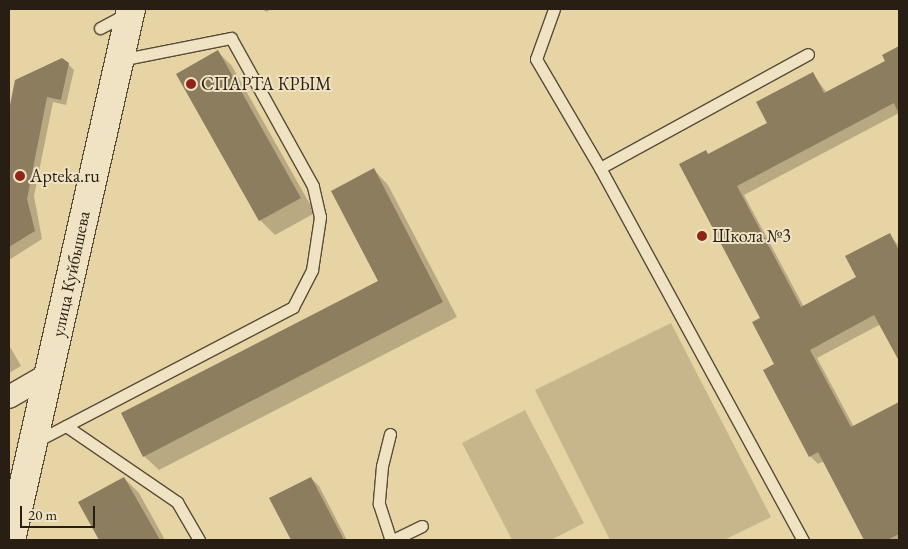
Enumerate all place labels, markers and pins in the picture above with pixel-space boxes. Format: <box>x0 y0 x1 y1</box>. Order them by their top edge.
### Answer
place label: СПАРТА КРЫМ <box>201 73 331 95</box>
marker: СПАРТА КРЫМ <box>185 78 197 90</box>
place label: Apteka.ru <box>30 165 100 187</box>
marker: Apteka.ru <box>14 170 26 182</box>
place label: Школа №3 <box>712 225 791 247</box>
marker: Школа №3 <box>696 230 708 242</box>

